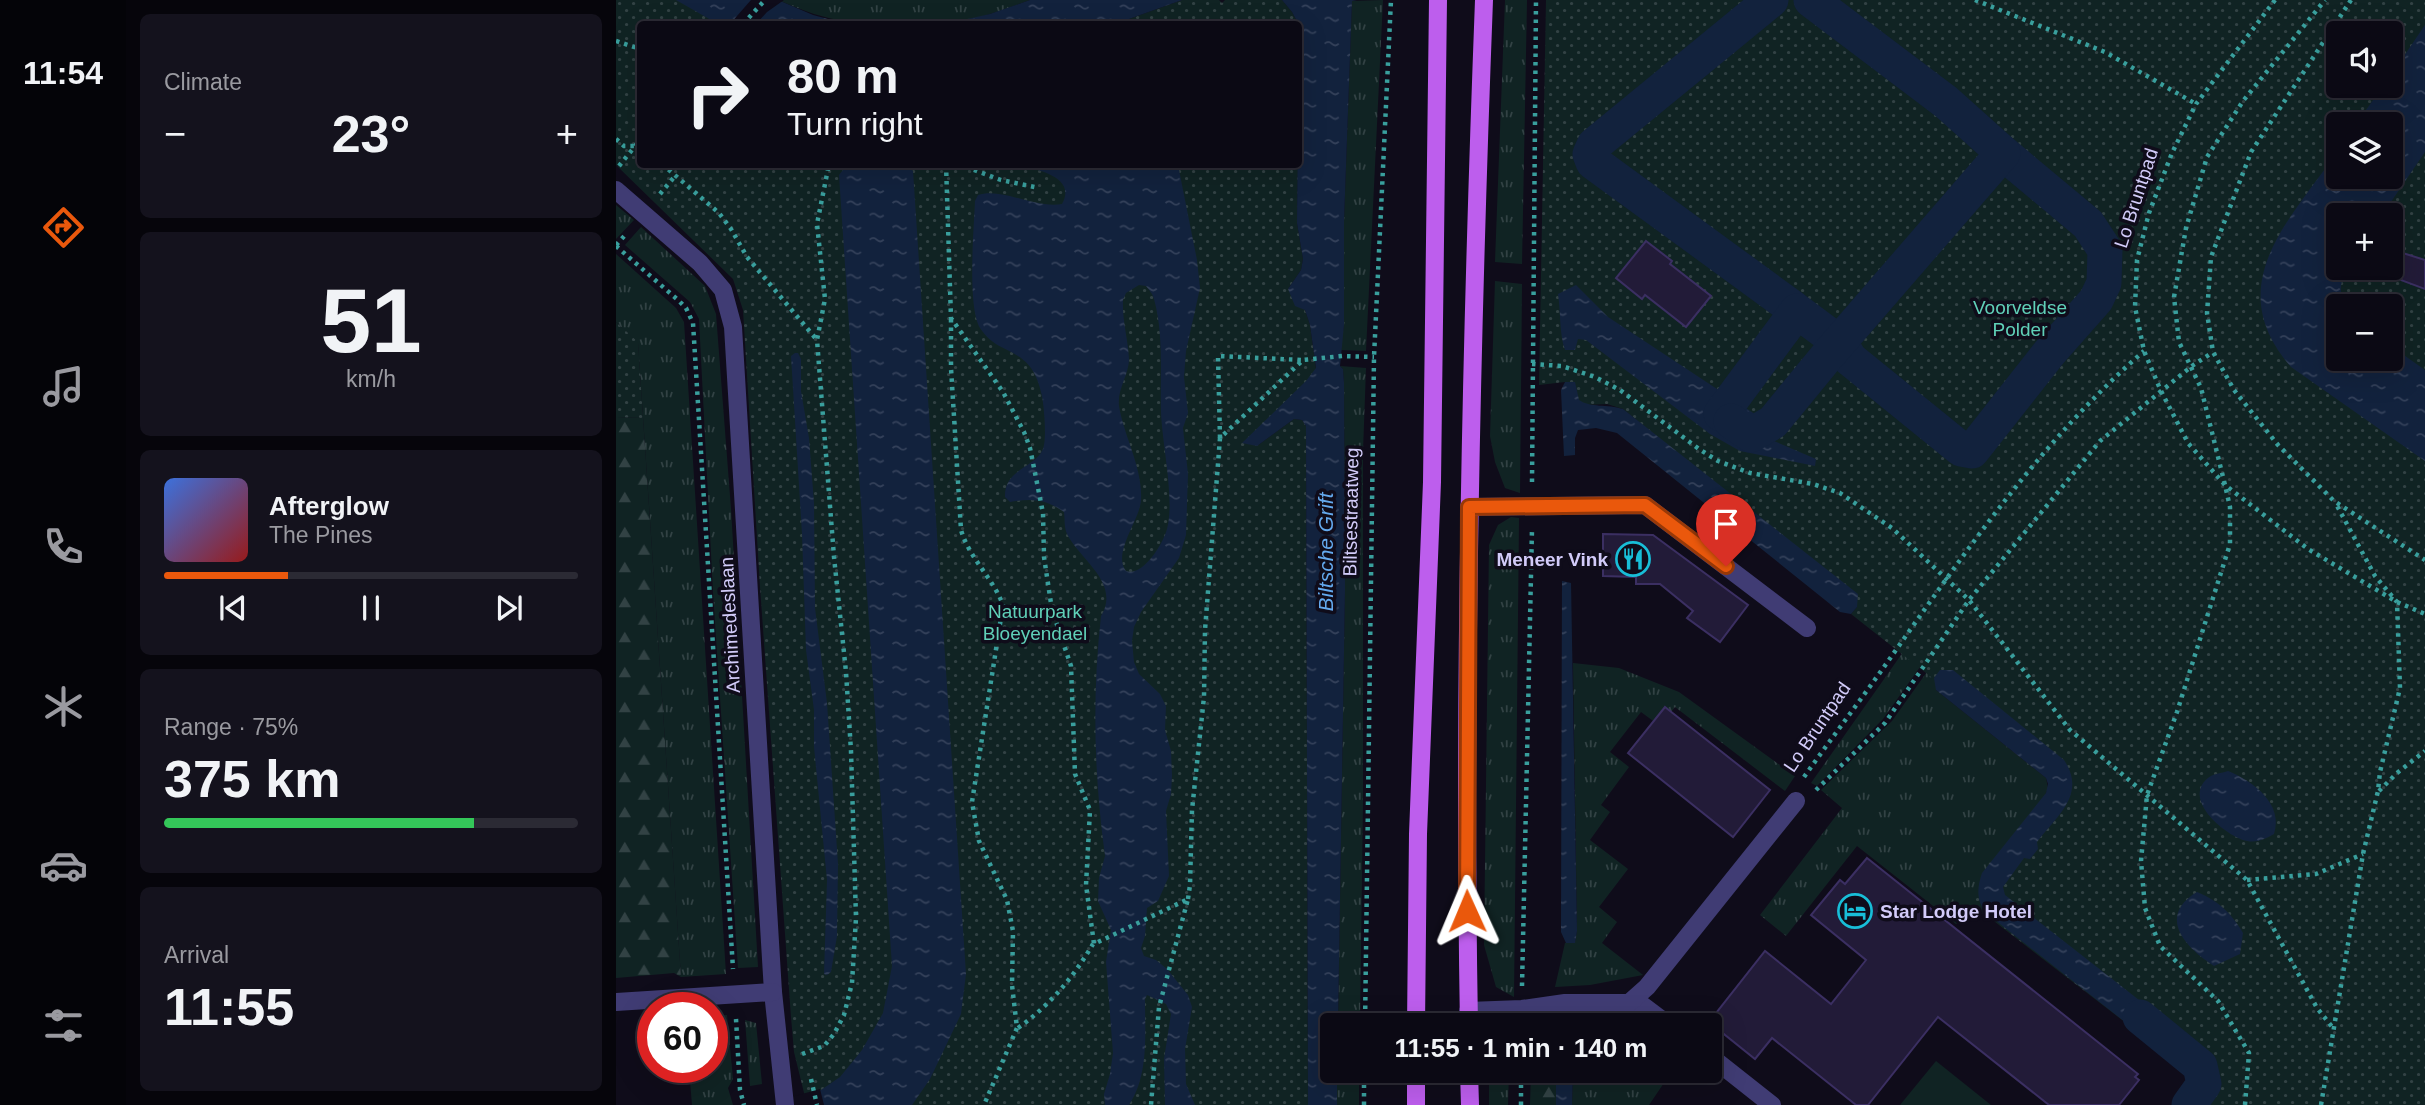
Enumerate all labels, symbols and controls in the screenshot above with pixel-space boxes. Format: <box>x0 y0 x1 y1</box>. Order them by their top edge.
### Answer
map controls <box>2326 21 2403 371</box>
button: sound <box>2326 21 2403 98</box>
icon: right <box>672 49 763 140</box>
text: 80 m <box>787 49 899 103</box>
text: 11:54 <box>23 55 103 91</box>
text: Climate <box>164 69 242 95</box>
text: 23° <box>332 105 410 163</box>
text: Turn right <box>787 106 923 142</box>
button: layers <box>2326 112 2403 189</box>
text: − <box>164 113 186 155</box>
text: + <box>556 113 578 155</box>
street label: Lo Bruntpad <box>2110 146 2162 250</box>
icon: directions <box>39 203 88 252</box>
button: + <box>2326 203 2403 280</box>
text: 51 <box>320 270 422 371</box>
button: − <box>2326 294 2403 371</box>
park label: Voorveldse Polder <box>1973 297 2067 340</box>
icon: music <box>39 362 88 411</box>
text: km/h <box>346 366 396 392</box>
street label: Biltsestraatweg <box>1339 447 1363 577</box>
text: Afterglow <box>269 491 389 521</box>
water label: Biltsche Grift <box>1314 491 1337 612</box>
pin <box>1696 494 1756 566</box>
icon: arrive <box>1707 505 1745 543</box>
icon: phone <box>39 522 88 571</box>
text: The Pines <box>269 522 373 548</box>
restaurant icon: Meneer Vink <box>1614 540 1652 578</box>
place label: Meneer Vink <box>1496 549 1608 570</box>
street label: Archimedeslaan <box>716 556 744 694</box>
icon: previous <box>214 589 252 627</box>
icon: pause <box>352 589 390 627</box>
icon: next <box>490 589 528 627</box>
park label: Natuurpark Bloeyendael <box>983 601 1087 644</box>
street label: Lo Bruntpad <box>1779 678 1855 776</box>
icon: climate <box>39 682 88 731</box>
text: Range · 75% <box>164 714 298 740</box>
text: 375 km <box>164 750 340 808</box>
icon: car <box>39 841 88 890</box>
position arrow <box>1430 874 1504 948</box>
hotel icon: Star Lodge Hotel <box>1836 892 1874 930</box>
place label: Star Lodge Hotel <box>1880 901 2032 922</box>
text: Arrival <box>164 942 229 968</box>
text: 11:55 <box>164 978 294 1036</box>
speed limit sign: 60 <box>637 992 728 1083</box>
icon: filters <box>39 1001 88 1050</box>
text: 11:55 · 1 min · 140 m <box>1395 1033 1647 1063</box>

